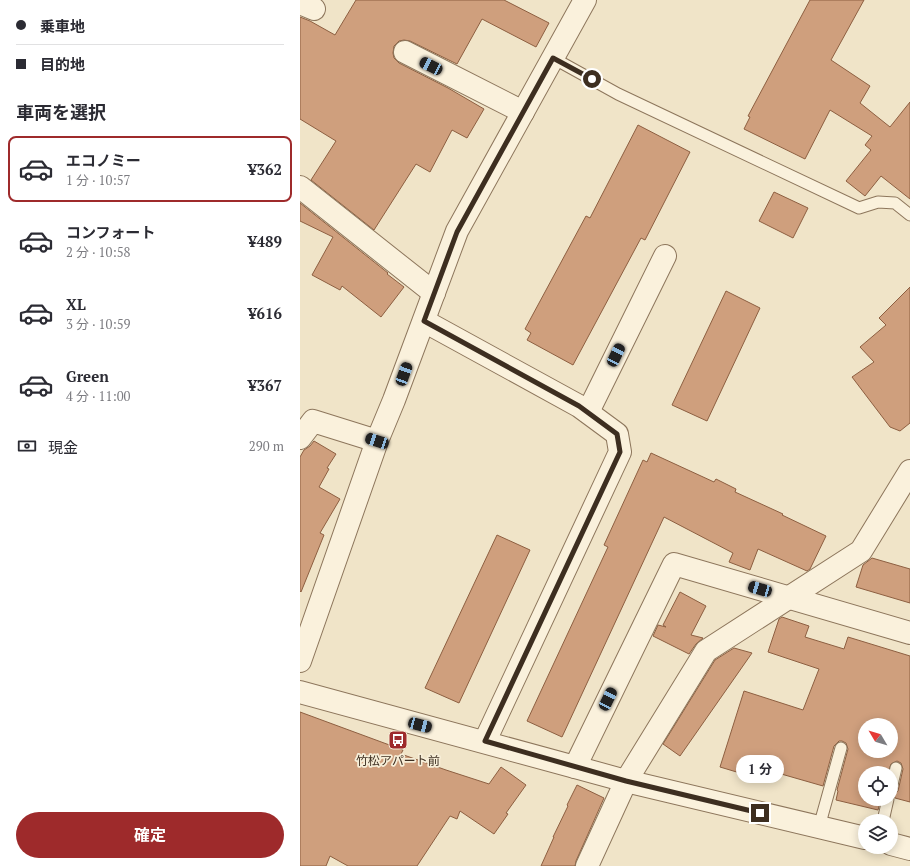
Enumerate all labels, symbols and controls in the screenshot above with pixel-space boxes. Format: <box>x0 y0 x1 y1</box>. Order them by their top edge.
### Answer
text: 乗車地 <box>40 16 85 36</box>
text: 目的地 <box>40 54 85 74</box>
car <box>418 55 444 77</box>
route start <box>583 70 601 88</box>
text: 車両を選択 <box>16 100 106 124</box>
text: エコノミー <box>66 150 141 170</box>
icon: car <box>18 151 54 187</box>
text: ¥362 <box>248 159 282 179</box>
text: 1 分 · 10:57 <box>66 171 131 189</box>
text: コンフォート <box>66 222 156 242</box>
icon: car <box>18 223 54 259</box>
text: ¥489 <box>248 231 282 251</box>
text: 2 分 · 10:58 <box>66 243 131 261</box>
text: XL <box>66 294 86 314</box>
icon: car <box>18 295 54 331</box>
text: ¥616 <box>248 303 282 323</box>
text: 3 分 · 10:59 <box>66 315 131 333</box>
car <box>605 342 627 368</box>
car <box>394 361 414 387</box>
text: Green <box>66 366 109 386</box>
icon: car <box>18 367 54 403</box>
text: ¥367 <box>248 375 282 395</box>
text: 4 分 · 11:00 <box>66 387 131 405</box>
car <box>364 432 390 450</box>
icon: cash <box>16 435 38 457</box>
text: 現金 <box>48 437 78 457</box>
text: 290 m <box>249 437 284 455</box>
car <box>747 580 773 598</box>
car <box>597 686 619 712</box>
car <box>407 716 433 734</box>
north arrow <box>858 718 898 758</box>
map controls <box>858 718 898 854</box>
bus stop icon: 竹松アパート前 <box>387 729 409 751</box>
place label: 竹松アパート前 <box>356 753 440 768</box>
callout: 1 分 <box>736 755 784 783</box>
text: 1 分 <box>748 760 772 778</box>
button: locate <box>858 766 898 806</box>
route end <box>751 804 769 822</box>
button: 確定 <box>16 812 284 858</box>
button: layers <box>858 814 898 854</box>

